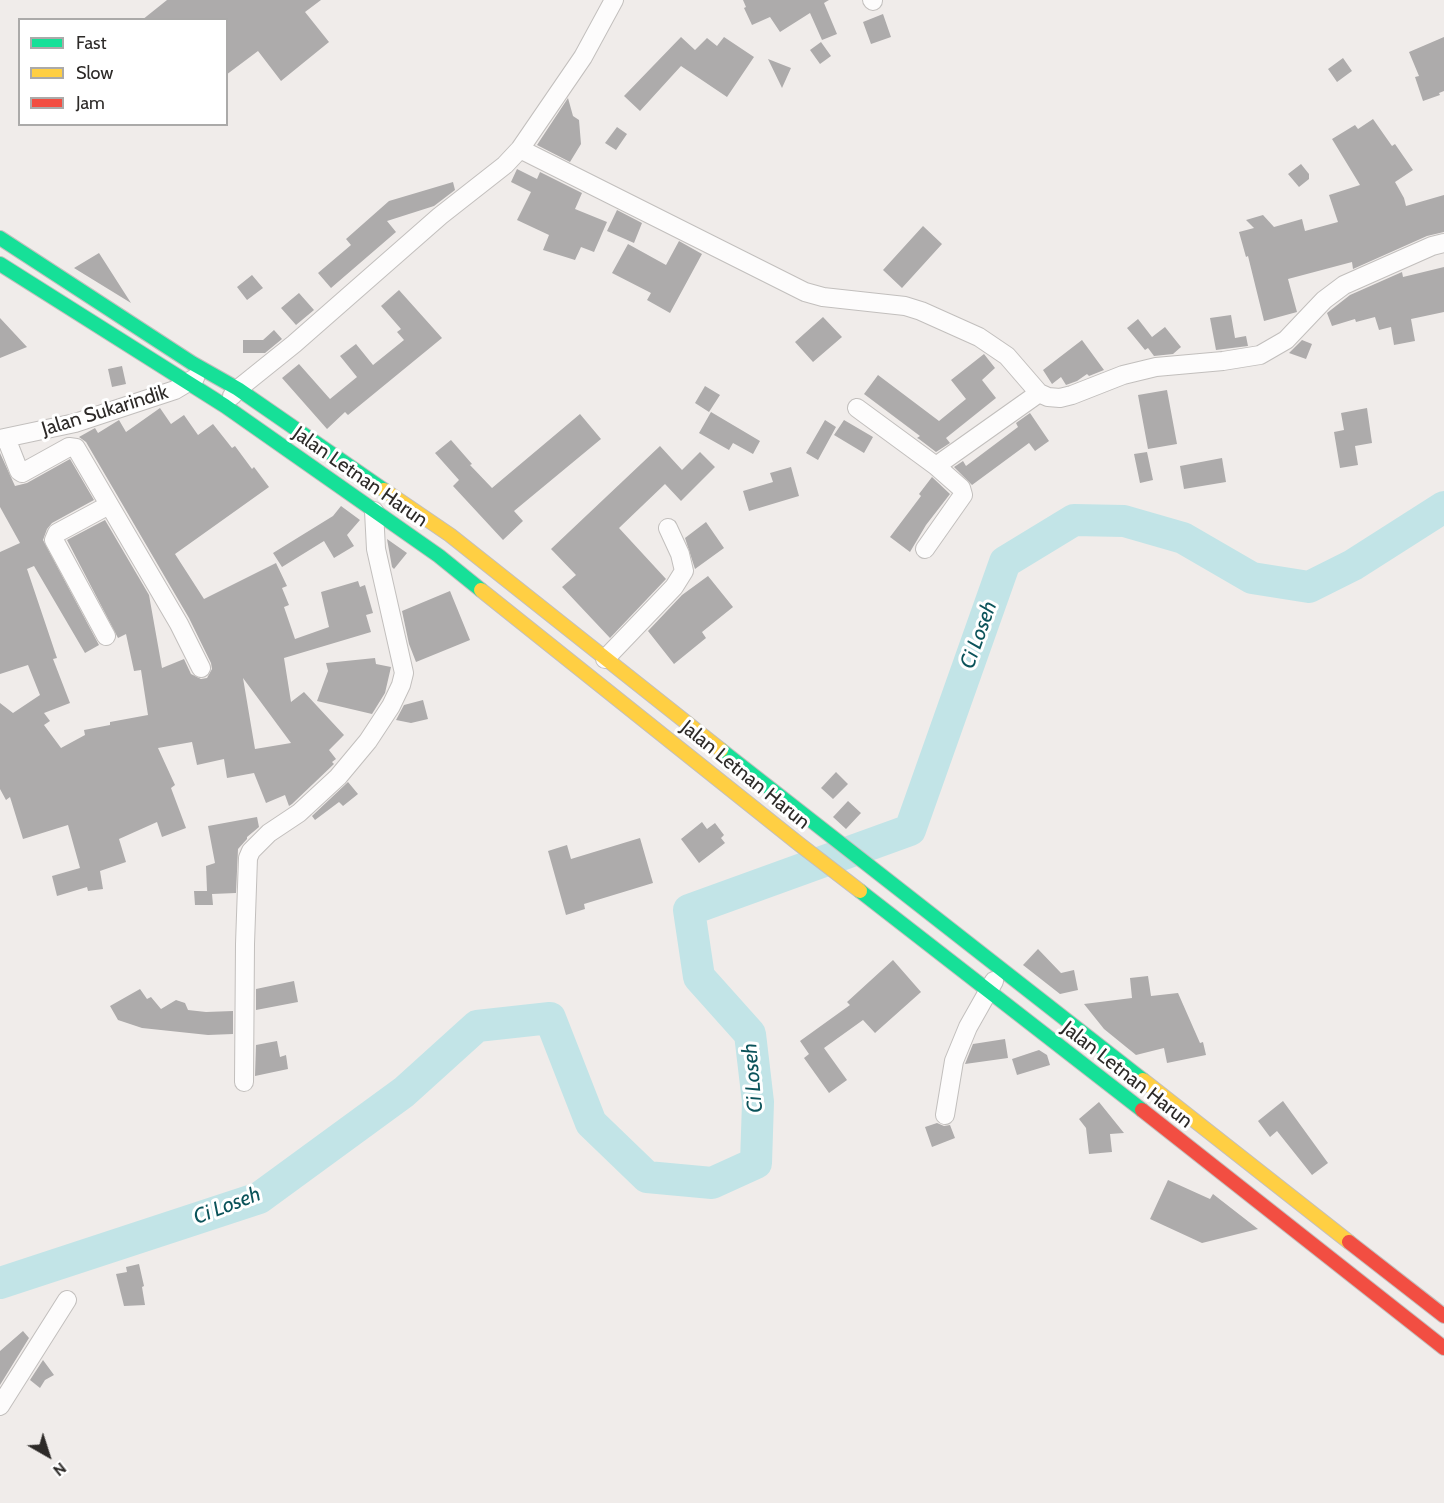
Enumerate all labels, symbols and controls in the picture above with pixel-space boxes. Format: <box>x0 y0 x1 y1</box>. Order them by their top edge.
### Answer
legend <box>18 18 228 126</box>
text: Fast <box>76 32 107 54</box>
text: Slow <box>76 62 113 84</box>
text: Jam <box>76 92 105 114</box>
street label: Jalan Sukarindik <box>39 380 171 442</box>
street label: Jalan Letnan Harun <box>288 421 432 533</box>
water label: Ci Loseh <box>955 598 1003 672</box>
street label: Jalan Letnan Harun <box>676 716 814 834</box>
street label: Jalan Letnan Harun <box>1057 1017 1197 1133</box>
water label: Ci Loseh <box>737 1042 769 1114</box>
water label: Ci Loseh <box>190 1182 264 1230</box>
north arrow <box>18 1425 78 1485</box>
text: N <box>49 1458 70 1480</box>

